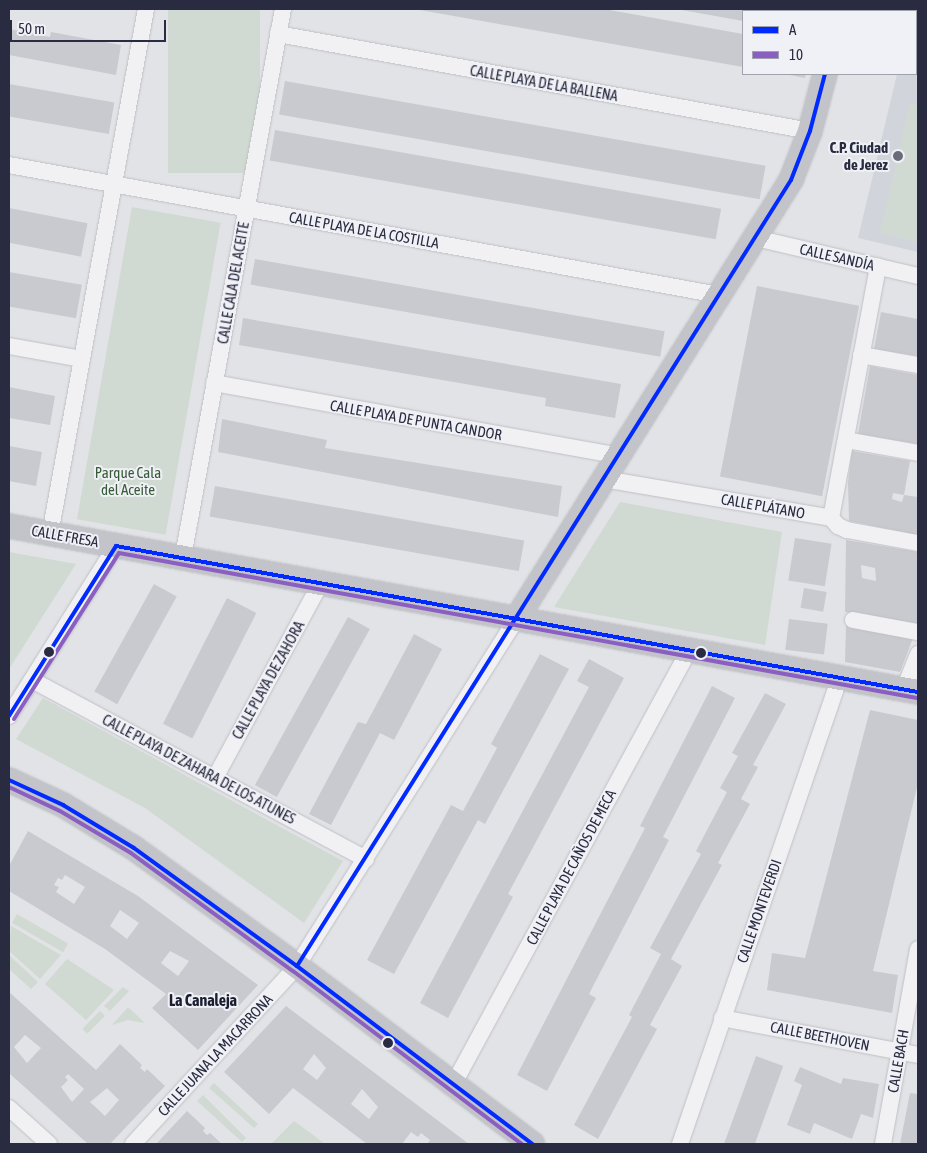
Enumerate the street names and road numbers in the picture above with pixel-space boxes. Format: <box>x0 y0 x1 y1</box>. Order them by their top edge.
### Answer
street label: CALLE PLAYA DE LA BALLENA <box>469 61 619 105</box>
street label: CALLE PLAYA DE LA COSTILLA <box>288 208 440 252</box>
street label: CALLE CALA DEL ACEITE <box>213 221 253 345</box>
street label: CALLE SANDÍA <box>798 240 876 274</box>
street label: CALLE PLAYA DE PUNTA CANDOR <box>329 396 503 444</box>
street label: CALLE PLÁTANO <box>720 490 806 522</box>
street label: CALLE FRESA <box>30 521 100 551</box>
street label: CALLE PLAYA DE ZAHORA <box>228 618 308 742</box>
street label: CALLE PLAYA DE ZAHARA DE LOS ATUNES <box>99 710 299 828</box>
street label: CALLE PLAYA DE CAÑOS DE MECA <box>522 786 620 948</box>
street label: CALLE MONTEVERDI <box>733 857 785 965</box>
street label: CALLE JUANA LA MACARRONA <box>154 990 276 1120</box>
street label: CALLE BEETHOVEN <box>769 1018 871 1054</box>
street label: CALLE BACH <box>884 1028 912 1094</box>

